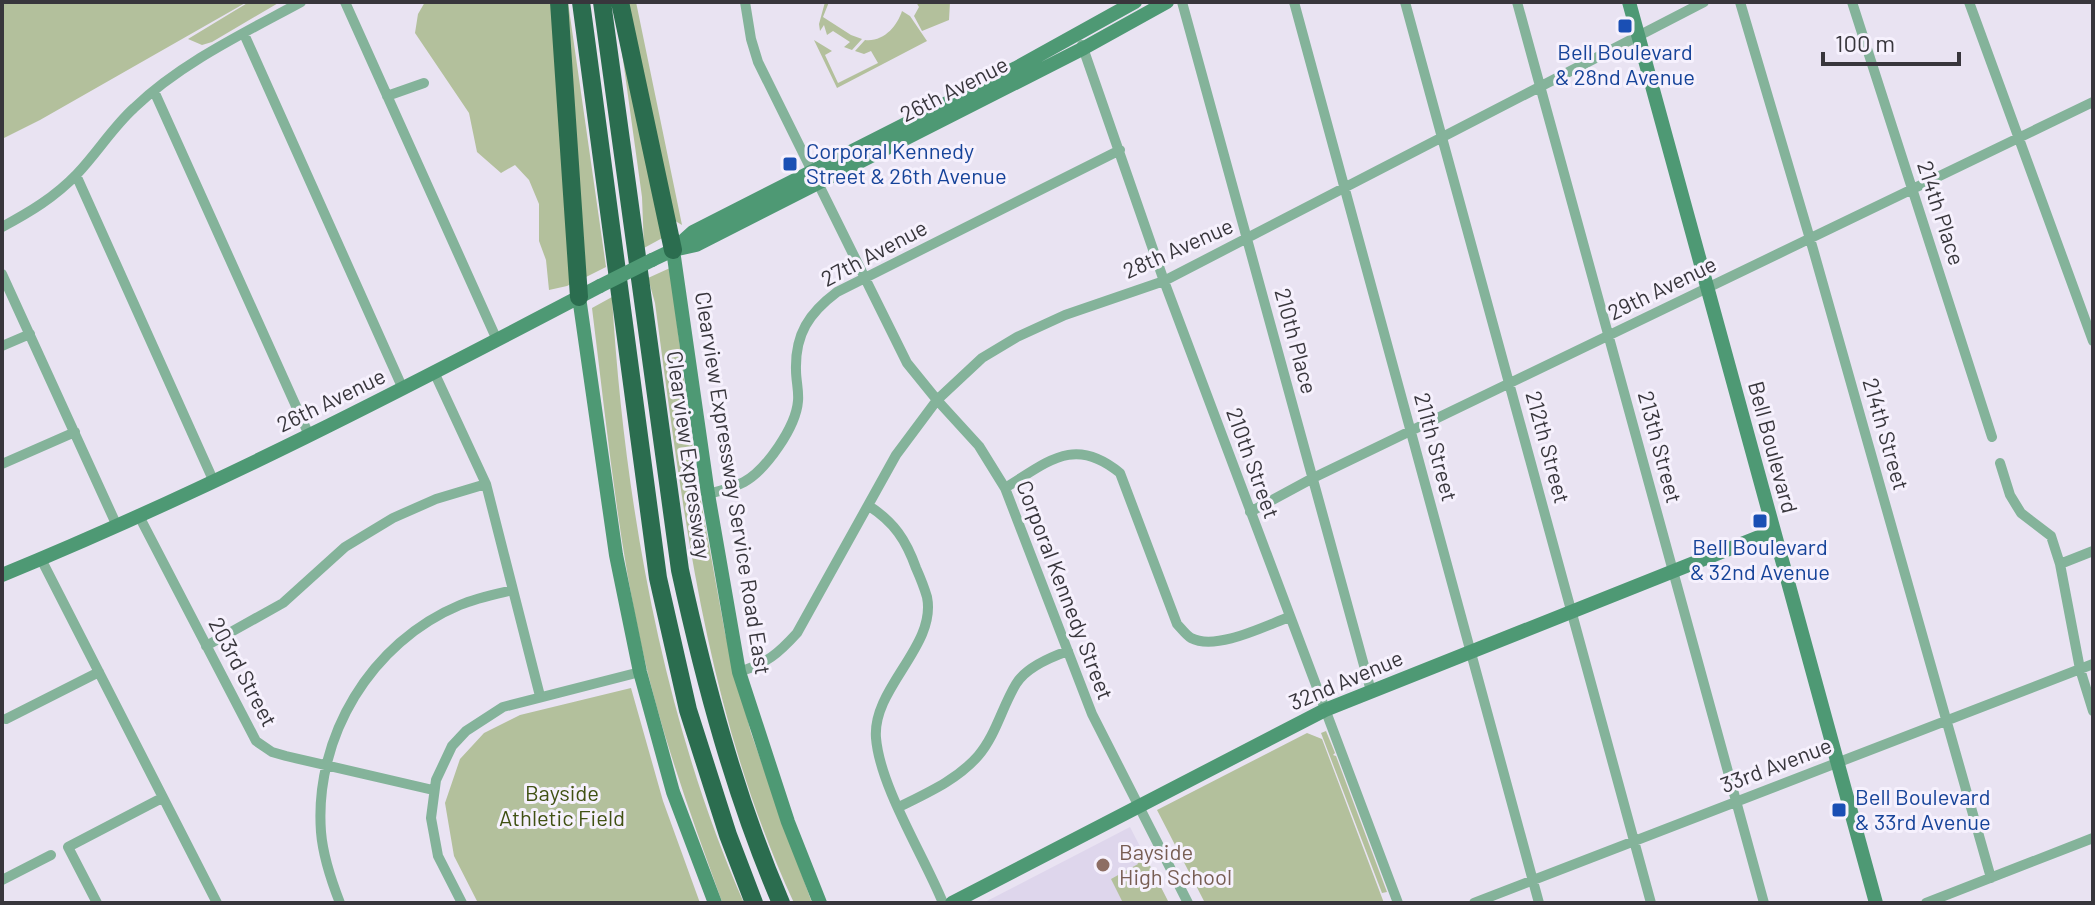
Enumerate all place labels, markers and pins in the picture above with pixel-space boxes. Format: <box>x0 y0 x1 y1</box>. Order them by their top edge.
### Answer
marker: Bell Boulevard & 28nd Avenue <box>1616 17 1634 35</box>
place label: Bell Boulevard & 28nd Avenue <box>1555 38 1695 89</box>
place label: Corporal Kennedy Street & 26th Avenue <box>806 137 1007 188</box>
marker: Corporal Kennedy Street & 26th Avenue <box>781 155 799 173</box>
marker: Bell Boulevard & 32nd Avenue <box>1751 512 1769 530</box>
place label: Bell Boulevard & 32nd Avenue <box>1690 533 1830 584</box>
place label: Bell Boulevard & 33rd Avenue <box>1855 783 1991 834</box>
marker: Bell Boulevard & 33rd Avenue <box>1830 801 1848 819</box>
place label: Bayside High School <box>1119 838 1232 889</box>
marker: Bayside High School <box>1094 856 1112 874</box>

